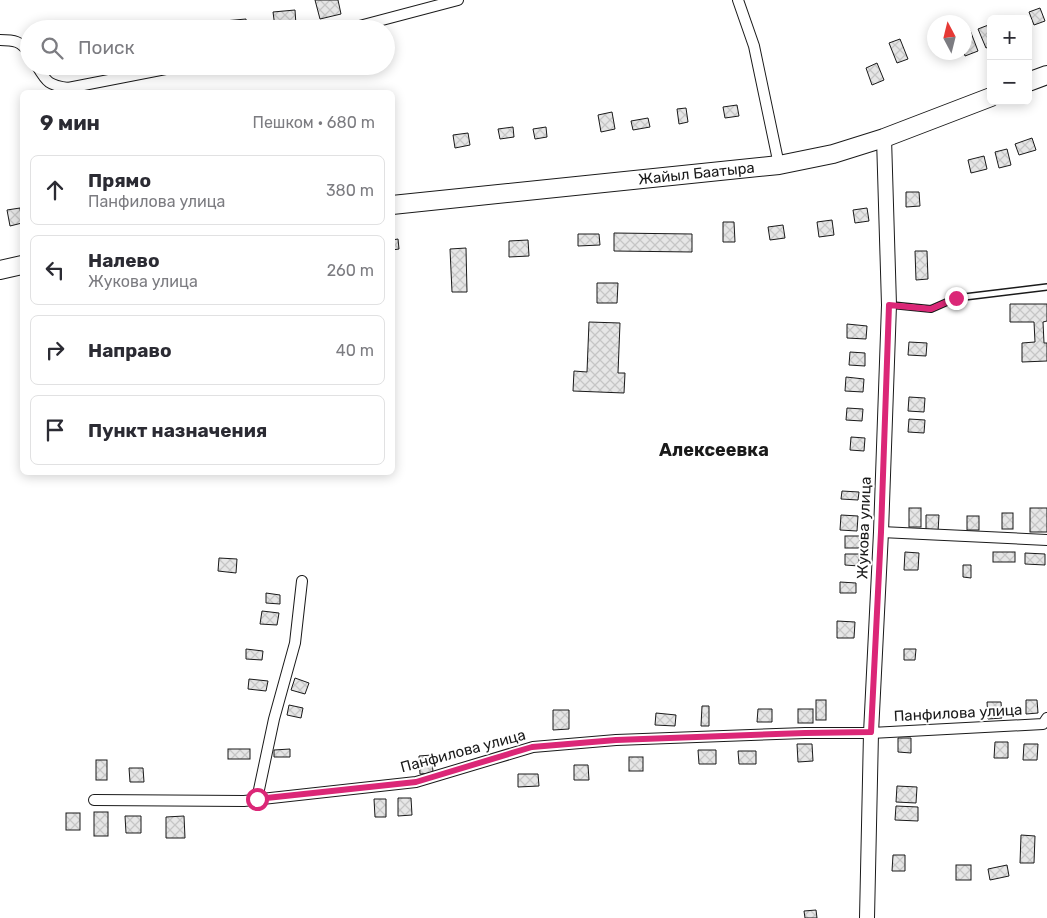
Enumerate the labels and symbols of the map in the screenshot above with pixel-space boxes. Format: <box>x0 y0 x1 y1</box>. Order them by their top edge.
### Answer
north arrow <box>927 15 972 60</box>
street label: Жайыл Баатыра <box>637 159 756 189</box>
route end <box>945 287 968 310</box>
district label: Алексеевка <box>659 439 769 461</box>
street label: Жукова улица <box>853 476 875 580</box>
street label: Панфилова улица <box>893 701 1023 725</box>
street label: Панфилова улица <box>398 726 528 776</box>
route start <box>246 788 269 811</box>

